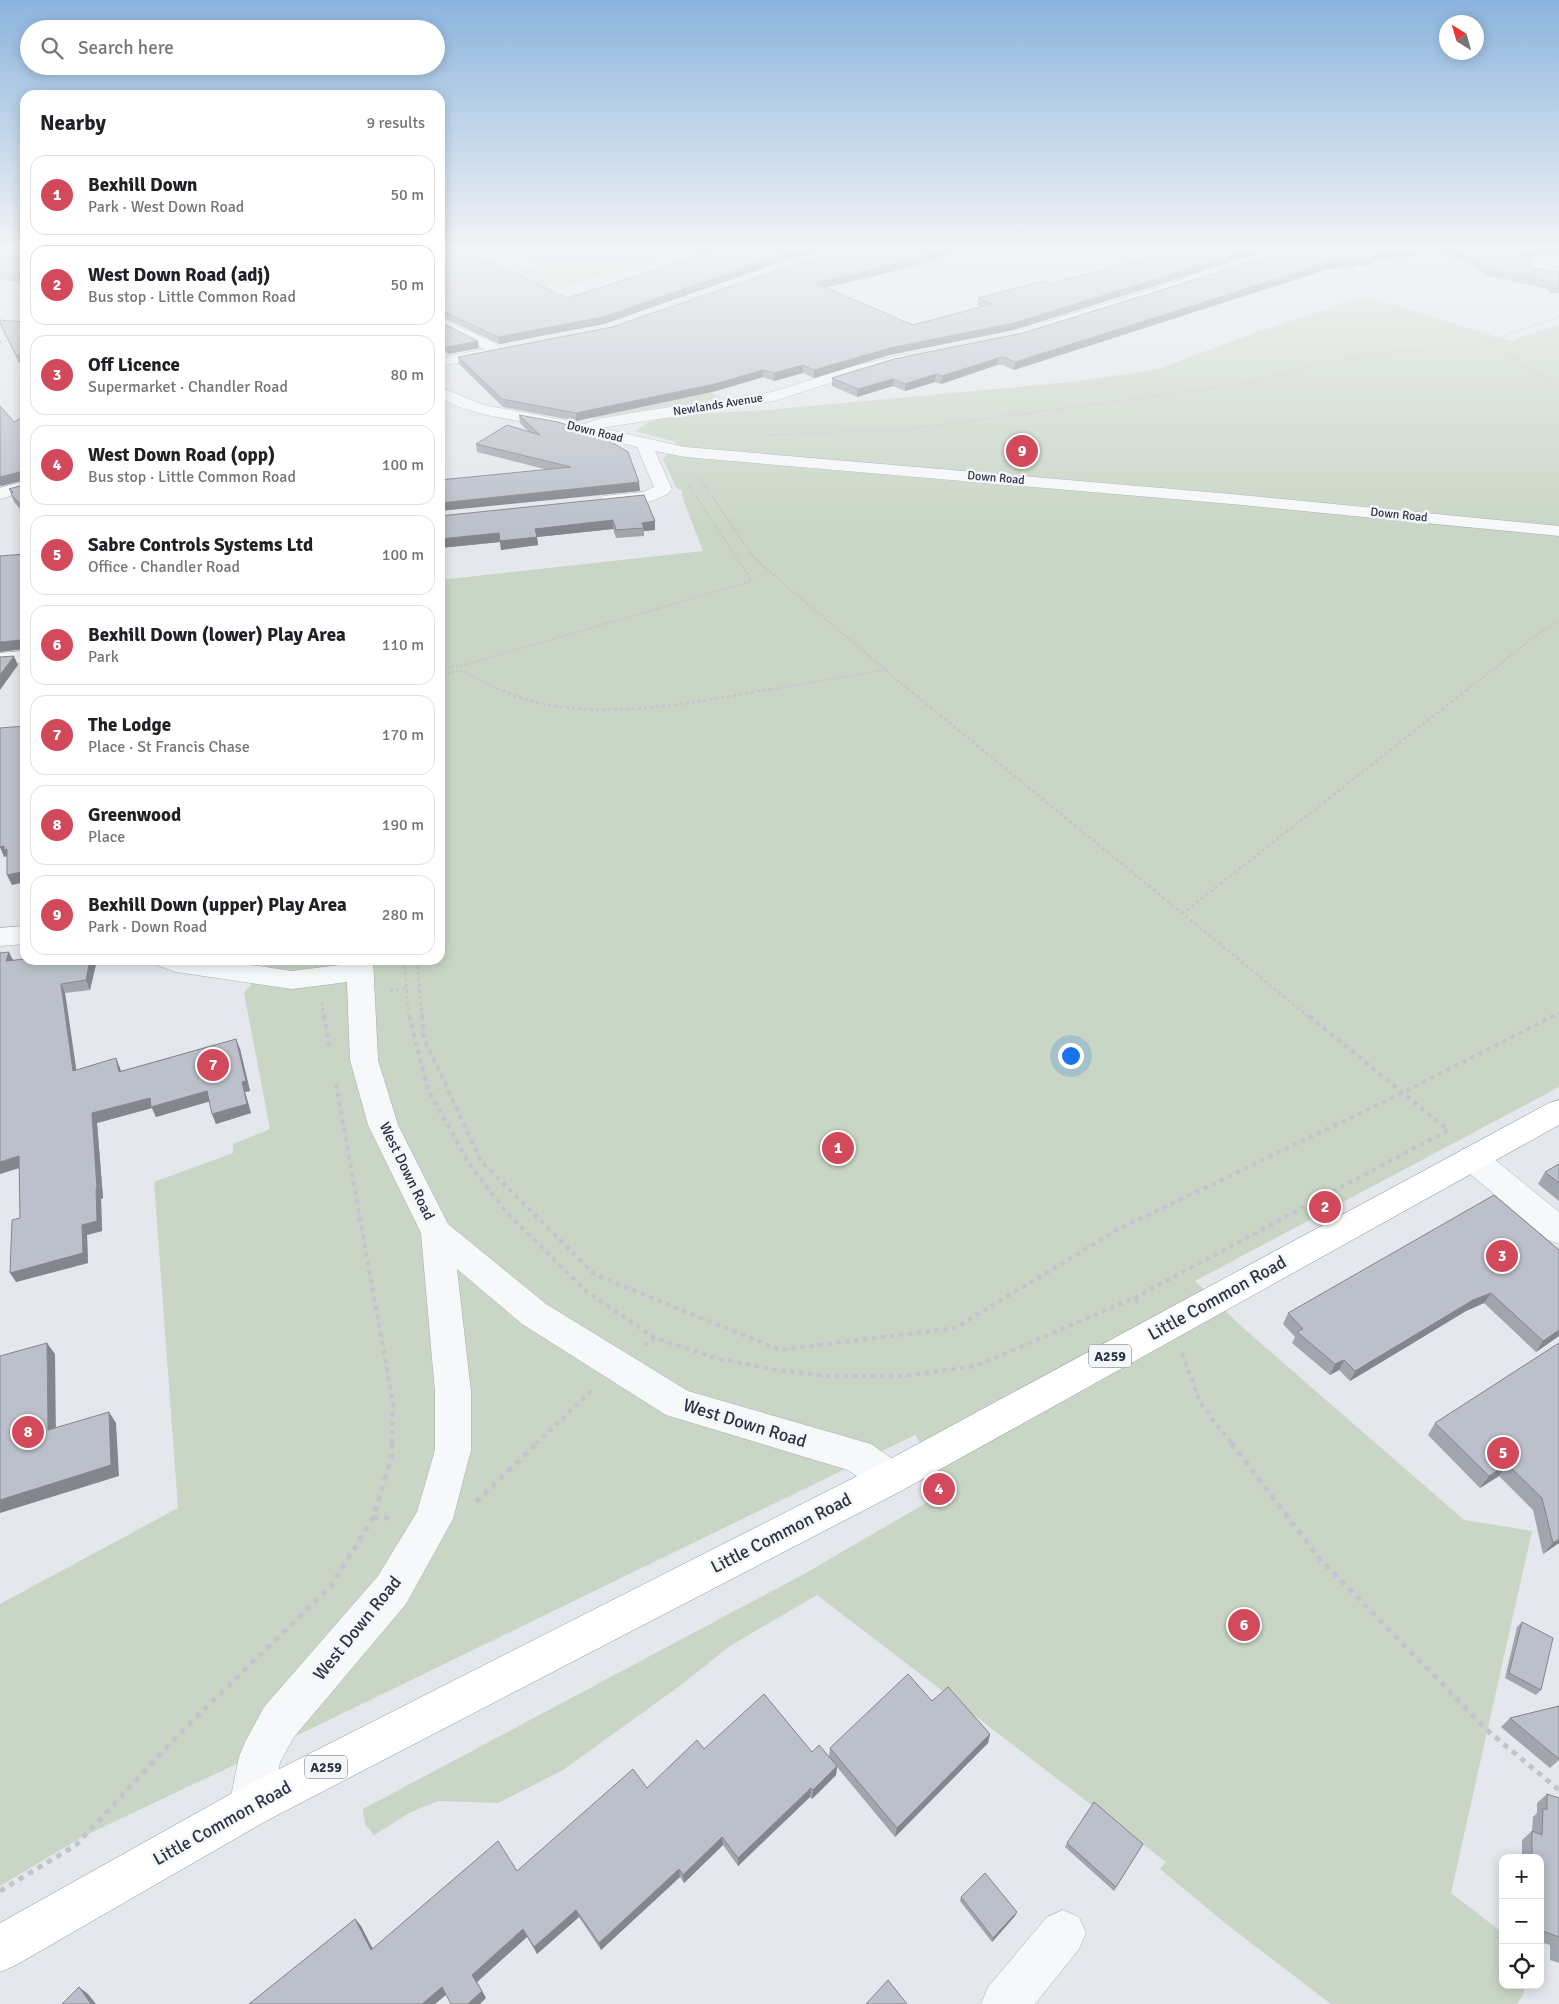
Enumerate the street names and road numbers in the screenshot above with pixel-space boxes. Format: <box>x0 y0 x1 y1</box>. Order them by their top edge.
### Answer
street label: Newlands Avenue <box>672 391 764 419</box>
street label: Down Road <box>565 418 625 446</box>
street label: Down Road <box>967 468 1025 488</box>
street label: Down Road <box>1370 505 1428 525</box>
street label: West Down Road <box>376 1119 438 1223</box>
street label: Little Common Road <box>1144 1251 1290 1345</box>
road number: A259 <box>1089 1344 1131 1368</box>
street label: West Down Road <box>681 1394 809 1452</box>
street label: Little Common Road <box>707 1488 855 1578</box>
street label: West Down Road <box>308 1571 406 1685</box>
road number: A259 <box>305 1755 347 1778</box>
street label: Little Common Road <box>149 1776 295 1870</box>

